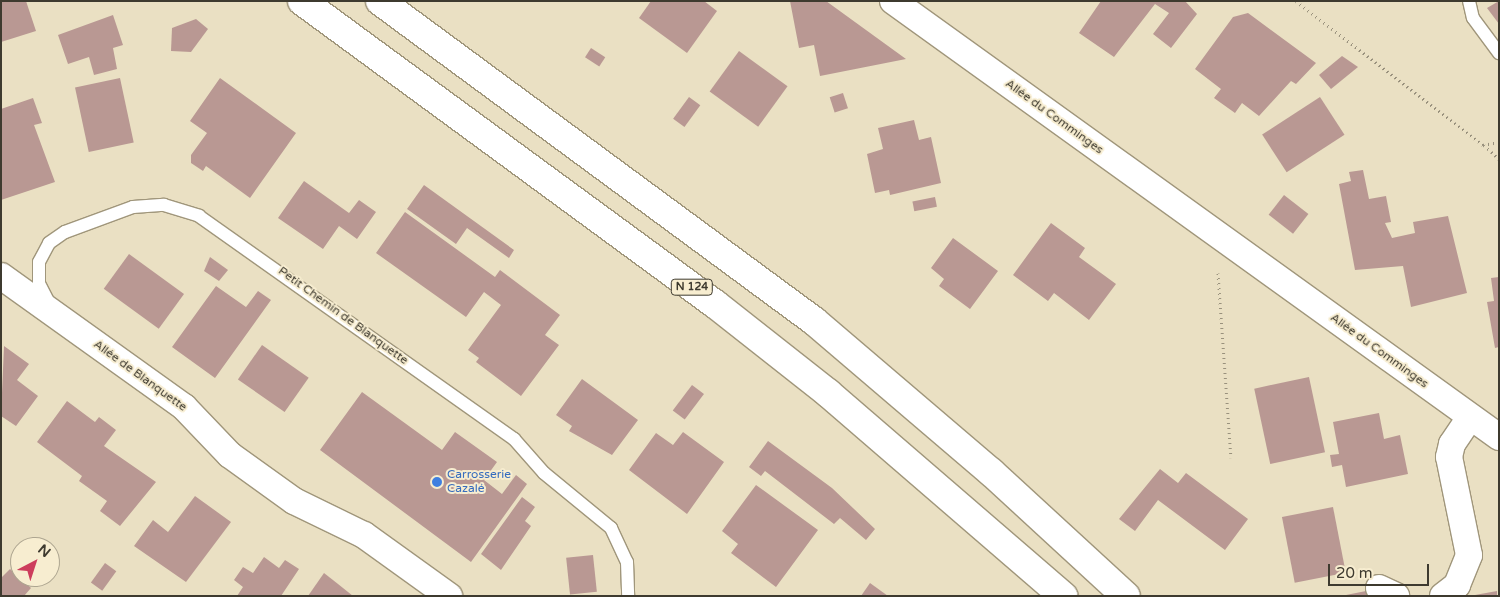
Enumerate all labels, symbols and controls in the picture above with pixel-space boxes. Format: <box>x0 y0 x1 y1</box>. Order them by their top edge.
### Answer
street label: Allée du Comminges <box>1002 77 1106 157</box>
street label: Petit Chemin de Blanquette <box>275 264 411 368</box>
road number: N 124 <box>671 278 713 296</box>
street label: Allée du Comminges <box>1327 311 1431 391</box>
street label: Allée de Blanquette <box>91 337 189 415</box>
place label: Carrosserie Cazalé <box>447 468 511 496</box>
marker: Carrosserie Cazalé <box>431 476 443 488</box>
north arrow <box>10 537 60 587</box>
text: N <box>35 541 54 561</box>
scale bar <box>1330 554 1431 586</box>
text: 20 m <box>1336 564 1373 582</box>

